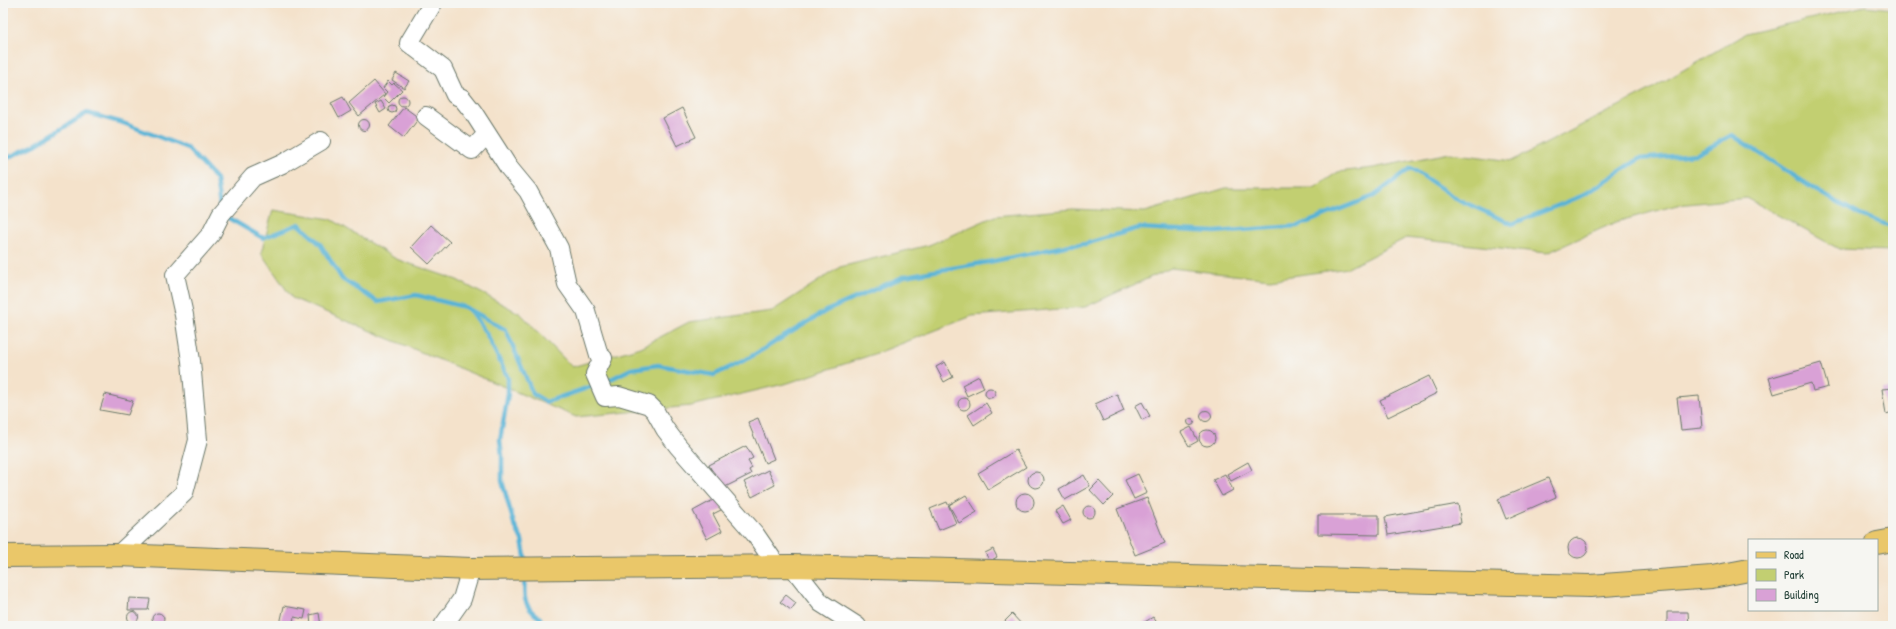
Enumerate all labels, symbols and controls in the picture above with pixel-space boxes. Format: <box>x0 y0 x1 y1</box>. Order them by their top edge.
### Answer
legend <box>1748 539 1878 611</box>
text: Road <box>1784 546 1804 563</box>
text: Park <box>1784 566 1804 583</box>
text: Building <box>1784 586 1819 603</box>

